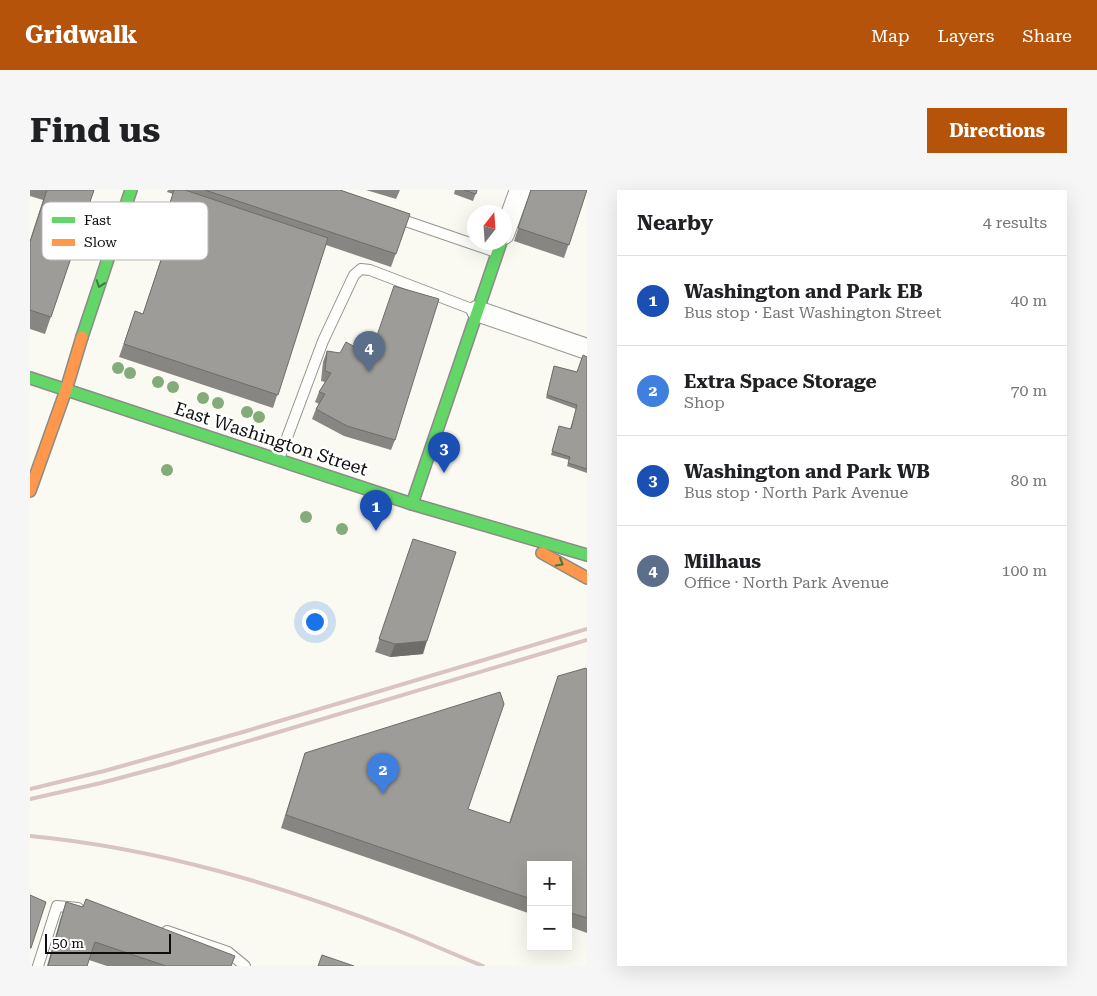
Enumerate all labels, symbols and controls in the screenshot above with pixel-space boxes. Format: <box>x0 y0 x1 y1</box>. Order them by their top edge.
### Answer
text: Gridwalk <box>25 21 137 49</box>
text: Map <box>871 25 910 46</box>
text: Layers <box>938 25 994 46</box>
text: Share <box>1022 25 1072 46</box>
button: Directions <box>927 108 1067 153</box>
text: Find us <box>30 110 160 151</box>
legend <box>42 202 208 260</box>
north arrow <box>467 205 512 250</box>
text: Nearby <box>637 211 713 235</box>
text: Fast <box>84 212 111 228</box>
text: 4 results <box>983 213 1047 232</box>
text: Slow <box>84 234 117 250</box>
one-way arrow <box>95 279 105 287</box>
text: Washington and Park EB <box>684 280 923 303</box>
text: 1 <box>649 291 657 310</box>
text: 40 m <box>1010 291 1047 310</box>
text: Bus stop · East Washington Street <box>684 303 941 322</box>
pin: 4 <box>353 331 385 372</box>
text: Extra Space Storage <box>684 370 877 393</box>
text: 2 <box>649 381 657 400</box>
text: 70 m <box>1010 381 1047 400</box>
text: Shop <box>684 393 725 412</box>
street label: East Washington Street <box>172 397 371 480</box>
pin: 3 <box>428 432 460 473</box>
text: Washington and Park WB <box>684 460 930 483</box>
text: 3 <box>649 471 657 490</box>
text: 80 m <box>1010 471 1047 490</box>
text: Bus stop · North Park Avenue <box>684 483 908 502</box>
pin: 1 <box>360 490 392 531</box>
text: Milhaus <box>684 550 761 573</box>
one-way arrow <box>554 556 563 566</box>
text: 4 <box>649 561 657 580</box>
text: 100 m <box>1001 561 1047 580</box>
text: Office · North Park Avenue <box>684 573 889 592</box>
your location <box>302 609 328 635</box>
pin: 2 <box>367 753 399 794</box>
map controls <box>527 861 572 951</box>
button: + <box>527 861 572 906</box>
button: − <box>527 906 572 951</box>
scale bar <box>45 931 171 954</box>
text: 50 m <box>52 935 84 951</box>

